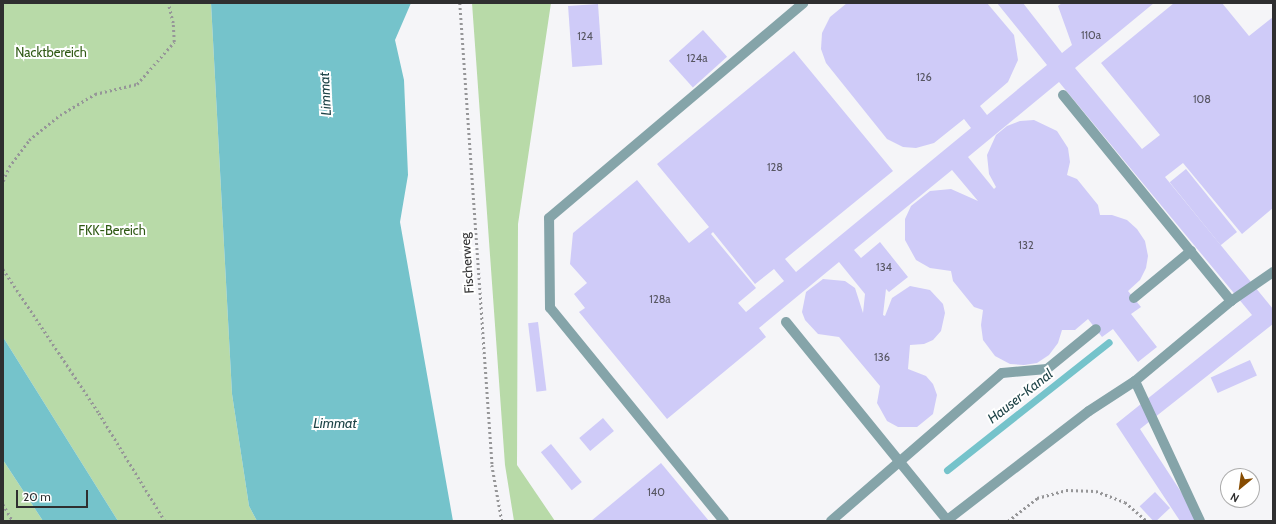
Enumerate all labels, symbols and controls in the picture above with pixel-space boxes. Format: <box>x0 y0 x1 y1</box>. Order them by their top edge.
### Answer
house number: 110a <box>1081 28 1101 42</box>
house number: 124 <box>577 29 593 43</box>
park label: Nacktbereich <box>15 44 87 60</box>
house number: 124a <box>687 51 707 65</box>
house number: 126 <box>916 70 932 84</box>
water label: Limmat <box>315 72 335 116</box>
house number: 108 <box>1193 92 1211 106</box>
house number: 128 <box>767 160 783 174</box>
park label: FKK-Bereich <box>78 222 146 238</box>
street label: Fischerweg <box>457 232 477 294</box>
house number: 132 <box>1018 238 1034 252</box>
house number: 134 <box>876 260 892 274</box>
house number: 128a <box>649 292 671 306</box>
house number: 136 <box>874 350 890 364</box>
water label: Hauser-Kanal <box>984 365 1056 427</box>
water label: Limmat <box>313 415 357 431</box>
north arrow <box>1220 468 1260 508</box>
scale bar <box>18 482 90 508</box>
house number: 140 <box>647 485 665 499</box>
text: 20 m <box>23 489 51 504</box>
text: N <box>1228 490 1241 506</box>

